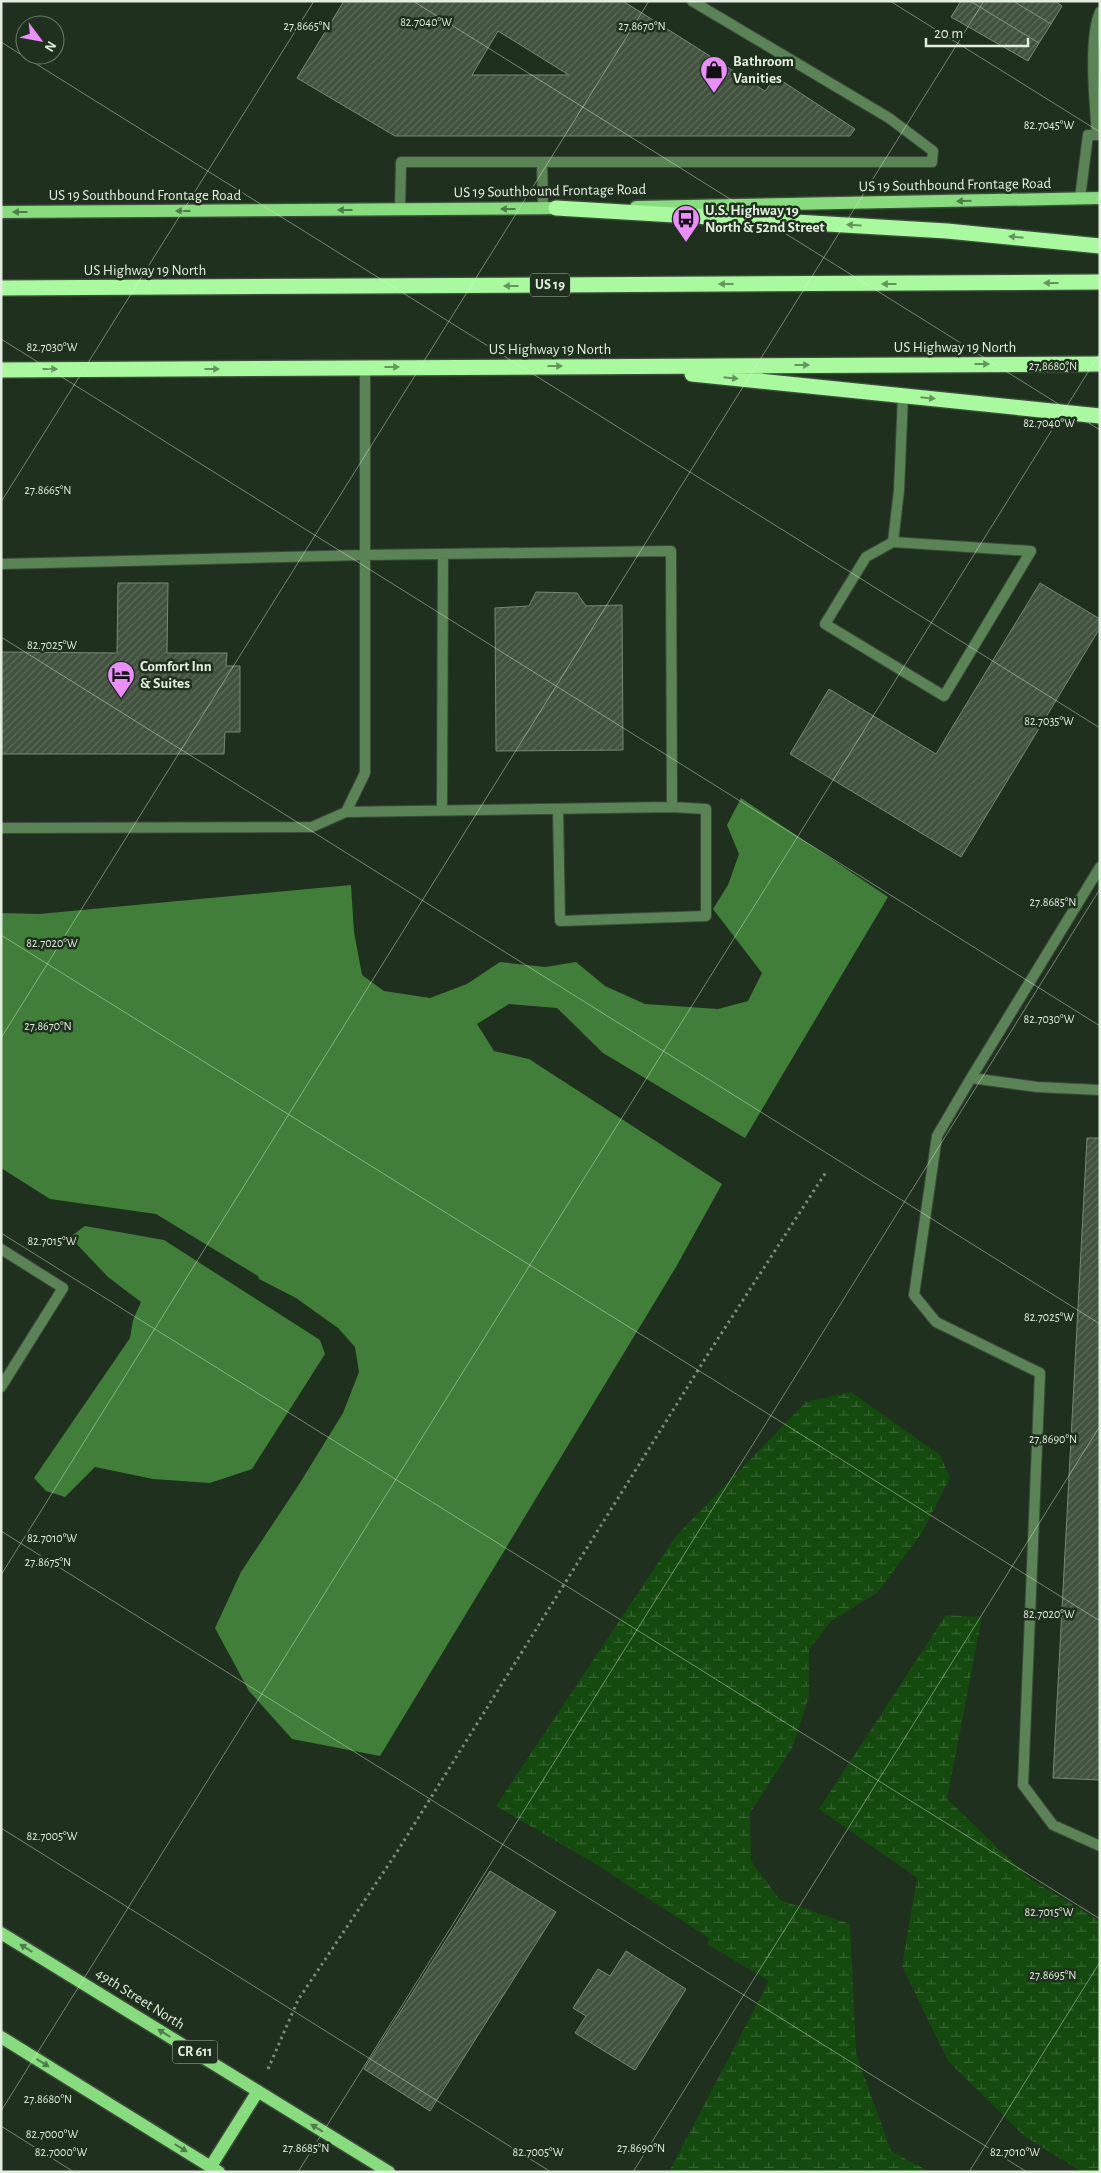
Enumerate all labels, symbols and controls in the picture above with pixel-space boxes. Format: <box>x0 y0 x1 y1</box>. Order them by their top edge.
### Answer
north arrow <box>15 15 65 65</box>
scale bar <box>926 15 1028 47</box>
text: 82.7040°W <box>400 16 452 28</box>
text: 27.8665°N <box>284 20 330 32</box>
text: 27.8670°N <box>618 20 666 32</box>
text: 20 m <box>934 26 963 41</box>
text: N <box>42 39 59 54</box>
place label: Bathroom Vanities <box>733 54 794 86</box>
shop icon: Bathroom Vanities <box>699 55 729 94</box>
text: 82.7045°W <box>1024 119 1074 131</box>
street label: US 19 Southbound Frontage Road <box>859 176 1052 194</box>
street label: US 19 Southbound Frontage Road <box>454 182 647 200</box>
street label: US 19 Southbound Frontage Road <box>49 188 242 203</box>
one-way arrow <box>955 197 971 205</box>
place label: U.S. Highway 19 North & 52nd Street <box>705 203 825 235</box>
bus stop icon: U.S. Highway 19 North & 52nd Street <box>671 204 701 243</box>
one-way arrow <box>499 205 515 213</box>
one-way arrow <box>337 206 353 214</box>
one-way arrow <box>174 207 190 215</box>
one-way arrow <box>12 208 28 216</box>
one-way arrow <box>846 221 862 229</box>
one-way arrow <box>1008 233 1024 241</box>
street label: US Highway 19 North <box>84 263 206 278</box>
road number: US 19 <box>530 274 570 296</box>
one-way arrow <box>1043 279 1059 287</box>
one-way arrow <box>880 280 896 288</box>
one-way arrow <box>718 281 734 289</box>
one-way arrow <box>503 282 519 290</box>
street label: US Highway 19 North <box>894 340 1016 355</box>
text: 82.7030°W <box>27 341 78 353</box>
street label: US Highway 19 North <box>489 342 611 357</box>
one-way arrow <box>974 360 990 368</box>
text: 27.8680°N <box>1029 360 1077 372</box>
one-way arrow <box>794 361 810 369</box>
one-way arrow <box>547 362 563 370</box>
one-way arrow <box>385 363 401 371</box>
one-way arrow <box>205 364 221 372</box>
one-way arrow <box>42 365 58 373</box>
one-way arrow <box>723 374 739 382</box>
one-way arrow <box>920 394 936 402</box>
text: 82.7040°W <box>1023 417 1075 429</box>
text: 27.8665°N <box>25 484 71 496</box>
text: 82.7025°W <box>27 639 77 651</box>
place label: Comfort Inn & Suites <box>140 659 212 691</box>
hotel icon: Comfort Inn & Suites <box>106 660 136 699</box>
text: 82.7035°W <box>1024 715 1074 727</box>
text: 27.8685°N <box>1030 896 1076 908</box>
text: 82.7020°W <box>26 937 78 949</box>
text: 82.7030°W <box>1024 1013 1075 1025</box>
text: 27.8670°N <box>24 1020 72 1032</box>
text: 82.7015°W <box>28 1235 77 1247</box>
text: 82.7025°W <box>1024 1311 1074 1323</box>
text: 27.8690°N <box>1029 1433 1077 1445</box>
text: 82.7010°W <box>27 1532 77 1544</box>
text: 27.8675°N <box>25 1556 71 1568</box>
text: 82.7020°W <box>1023 1608 1075 1620</box>
text: 82.7005°W <box>27 1830 78 1842</box>
text: 82.7015°W <box>1025 1906 1074 1918</box>
one-way arrow <box>19 1943 32 1953</box>
street label: 49th Street North <box>93 1966 187 2032</box>
text: 27.8695°N <box>1030 1969 1076 1981</box>
one-way arrow <box>158 2029 171 2038</box>
road number: CR 611 <box>172 2040 218 2064</box>
one-way arrow <box>36 2058 49 2067</box>
text: 27.8680°N <box>24 2093 72 2105</box>
one-way arrow <box>311 2123 324 2132</box>
text: 82.7000°W <box>26 2128 78 2140</box>
text: 27.8685°N <box>283 2142 329 2154</box>
text: 27.8690°N <box>617 2142 665 2154</box>
one-way arrow <box>174 2144 187 2153</box>
text: 82.7000°W <box>35 2146 87 2158</box>
text: 82.7005°W <box>513 2146 564 2158</box>
text: 82.7010°W <box>990 2146 1040 2158</box>

